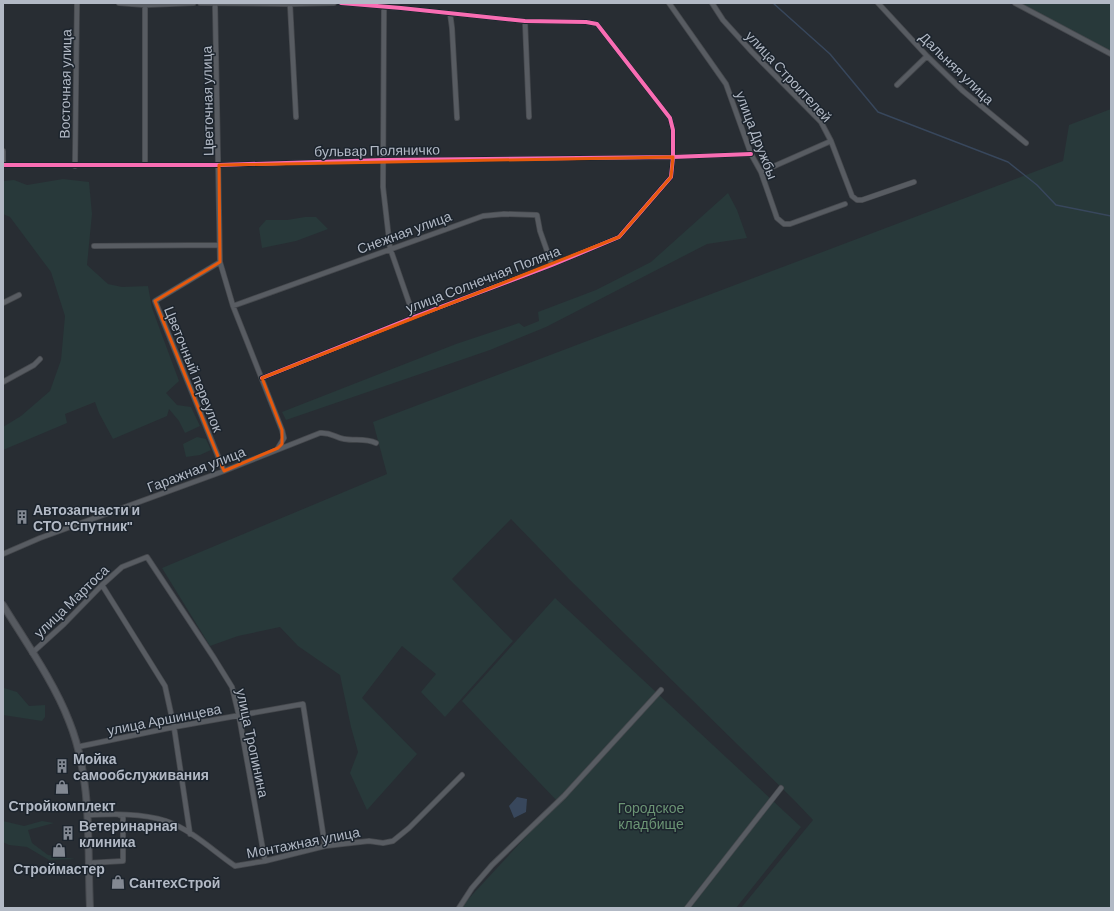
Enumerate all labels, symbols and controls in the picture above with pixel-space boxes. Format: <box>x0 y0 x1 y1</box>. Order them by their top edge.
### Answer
street label: улица Строителей <box>742 27 836 125</box>
street label: Дальняя улица <box>916 28 998 108</box>
street label: Восточная улица <box>56 29 74 139</box>
street label: Цветочная улица <box>198 45 216 156</box>
street label: улица Дружбы <box>732 88 782 182</box>
street label: бульвар Поляничко <box>314 140 440 160</box>
street label: Снежная улица <box>354 207 454 257</box>
street label: улица Солнечная Поляна <box>403 242 563 316</box>
street label: Цветочный переулок <box>161 304 227 435</box>
street label: Гаражная улица <box>144 442 248 496</box>
place label: Автозапчасти и СТО "Спутник" <box>33 501 140 534</box>
building icon: Автозапчасти и СТО "Спутник" <box>14 509 30 525</box>
street label: улица Мартоса <box>30 561 112 641</box>
street label: улица Тропинина <box>233 687 273 799</box>
street label: улица Аршинцева <box>105 700 223 738</box>
place label: Мойка самообслуживания <box>73 750 209 783</box>
building icon: Мойка самообслуживания <box>54 758 70 774</box>
shop icon: Стройкомплект <box>54 779 70 795</box>
place label: Стройкомплект <box>8 797 116 814</box>
park label: Городское кладбище <box>618 799 685 832</box>
place label: Ветеринарная клиника <box>79 817 178 850</box>
street label: Монтажная улица <box>245 823 361 861</box>
building icon: Ветеринарная клиника <box>60 825 76 841</box>
shop icon: Строймастер <box>51 842 67 858</box>
place label: Строймастер <box>13 860 105 877</box>
shop icon: СантехСтрой <box>110 874 126 890</box>
place label: СантехСтрой <box>129 874 220 891</box>

